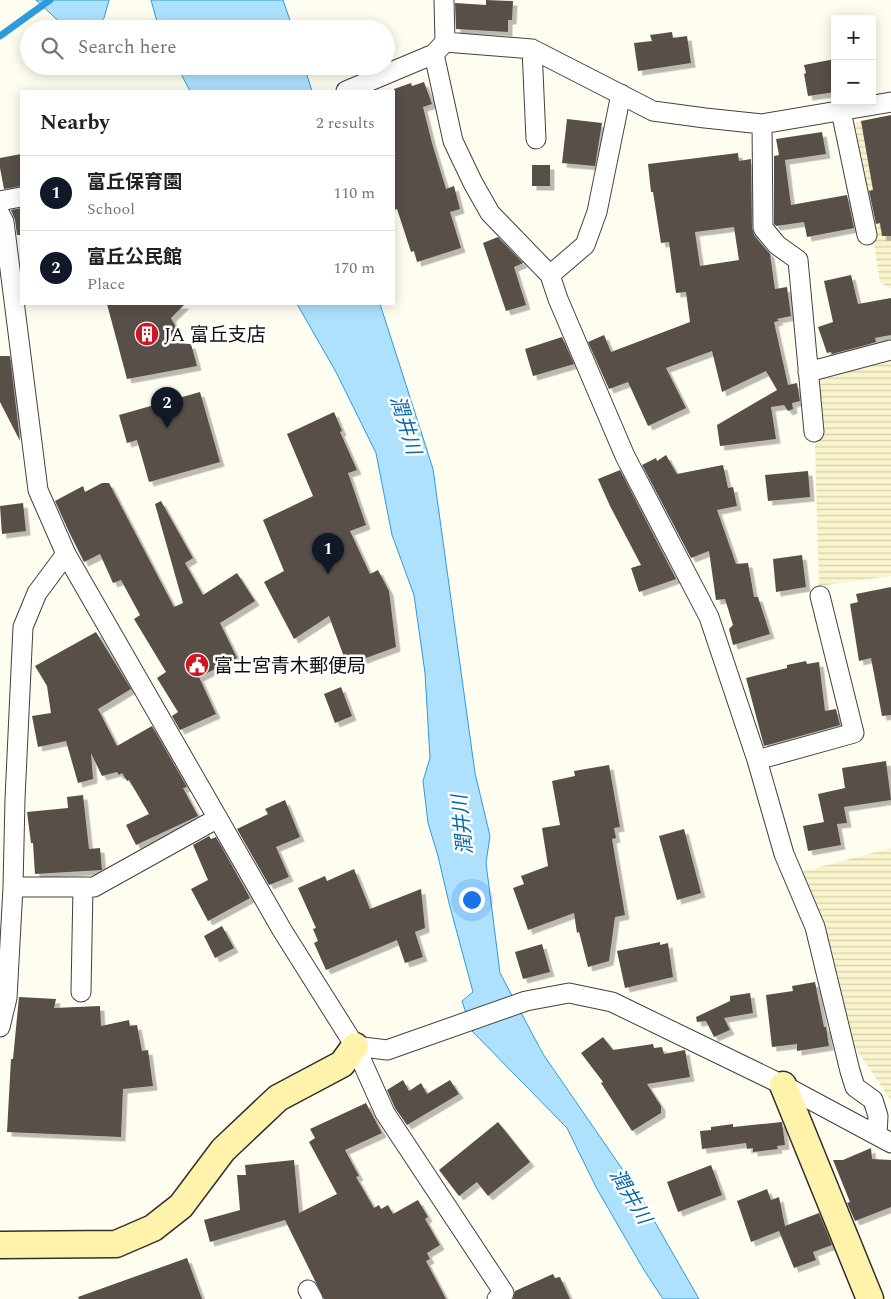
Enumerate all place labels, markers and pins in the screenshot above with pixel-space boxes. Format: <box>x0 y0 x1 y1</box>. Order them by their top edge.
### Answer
building icon: JA 富丘支店 <box>134 321 160 347</box>
place label: JA 富丘支店 <box>164 321 266 350</box>
pin: 2 <box>151 387 183 428</box>
pin: 1 <box>312 533 344 574</box>
public building icon: 富士宮青木郵便局 <box>184 652 210 678</box>
place label: 富士宮青木郵便局 <box>214 652 366 681</box>

